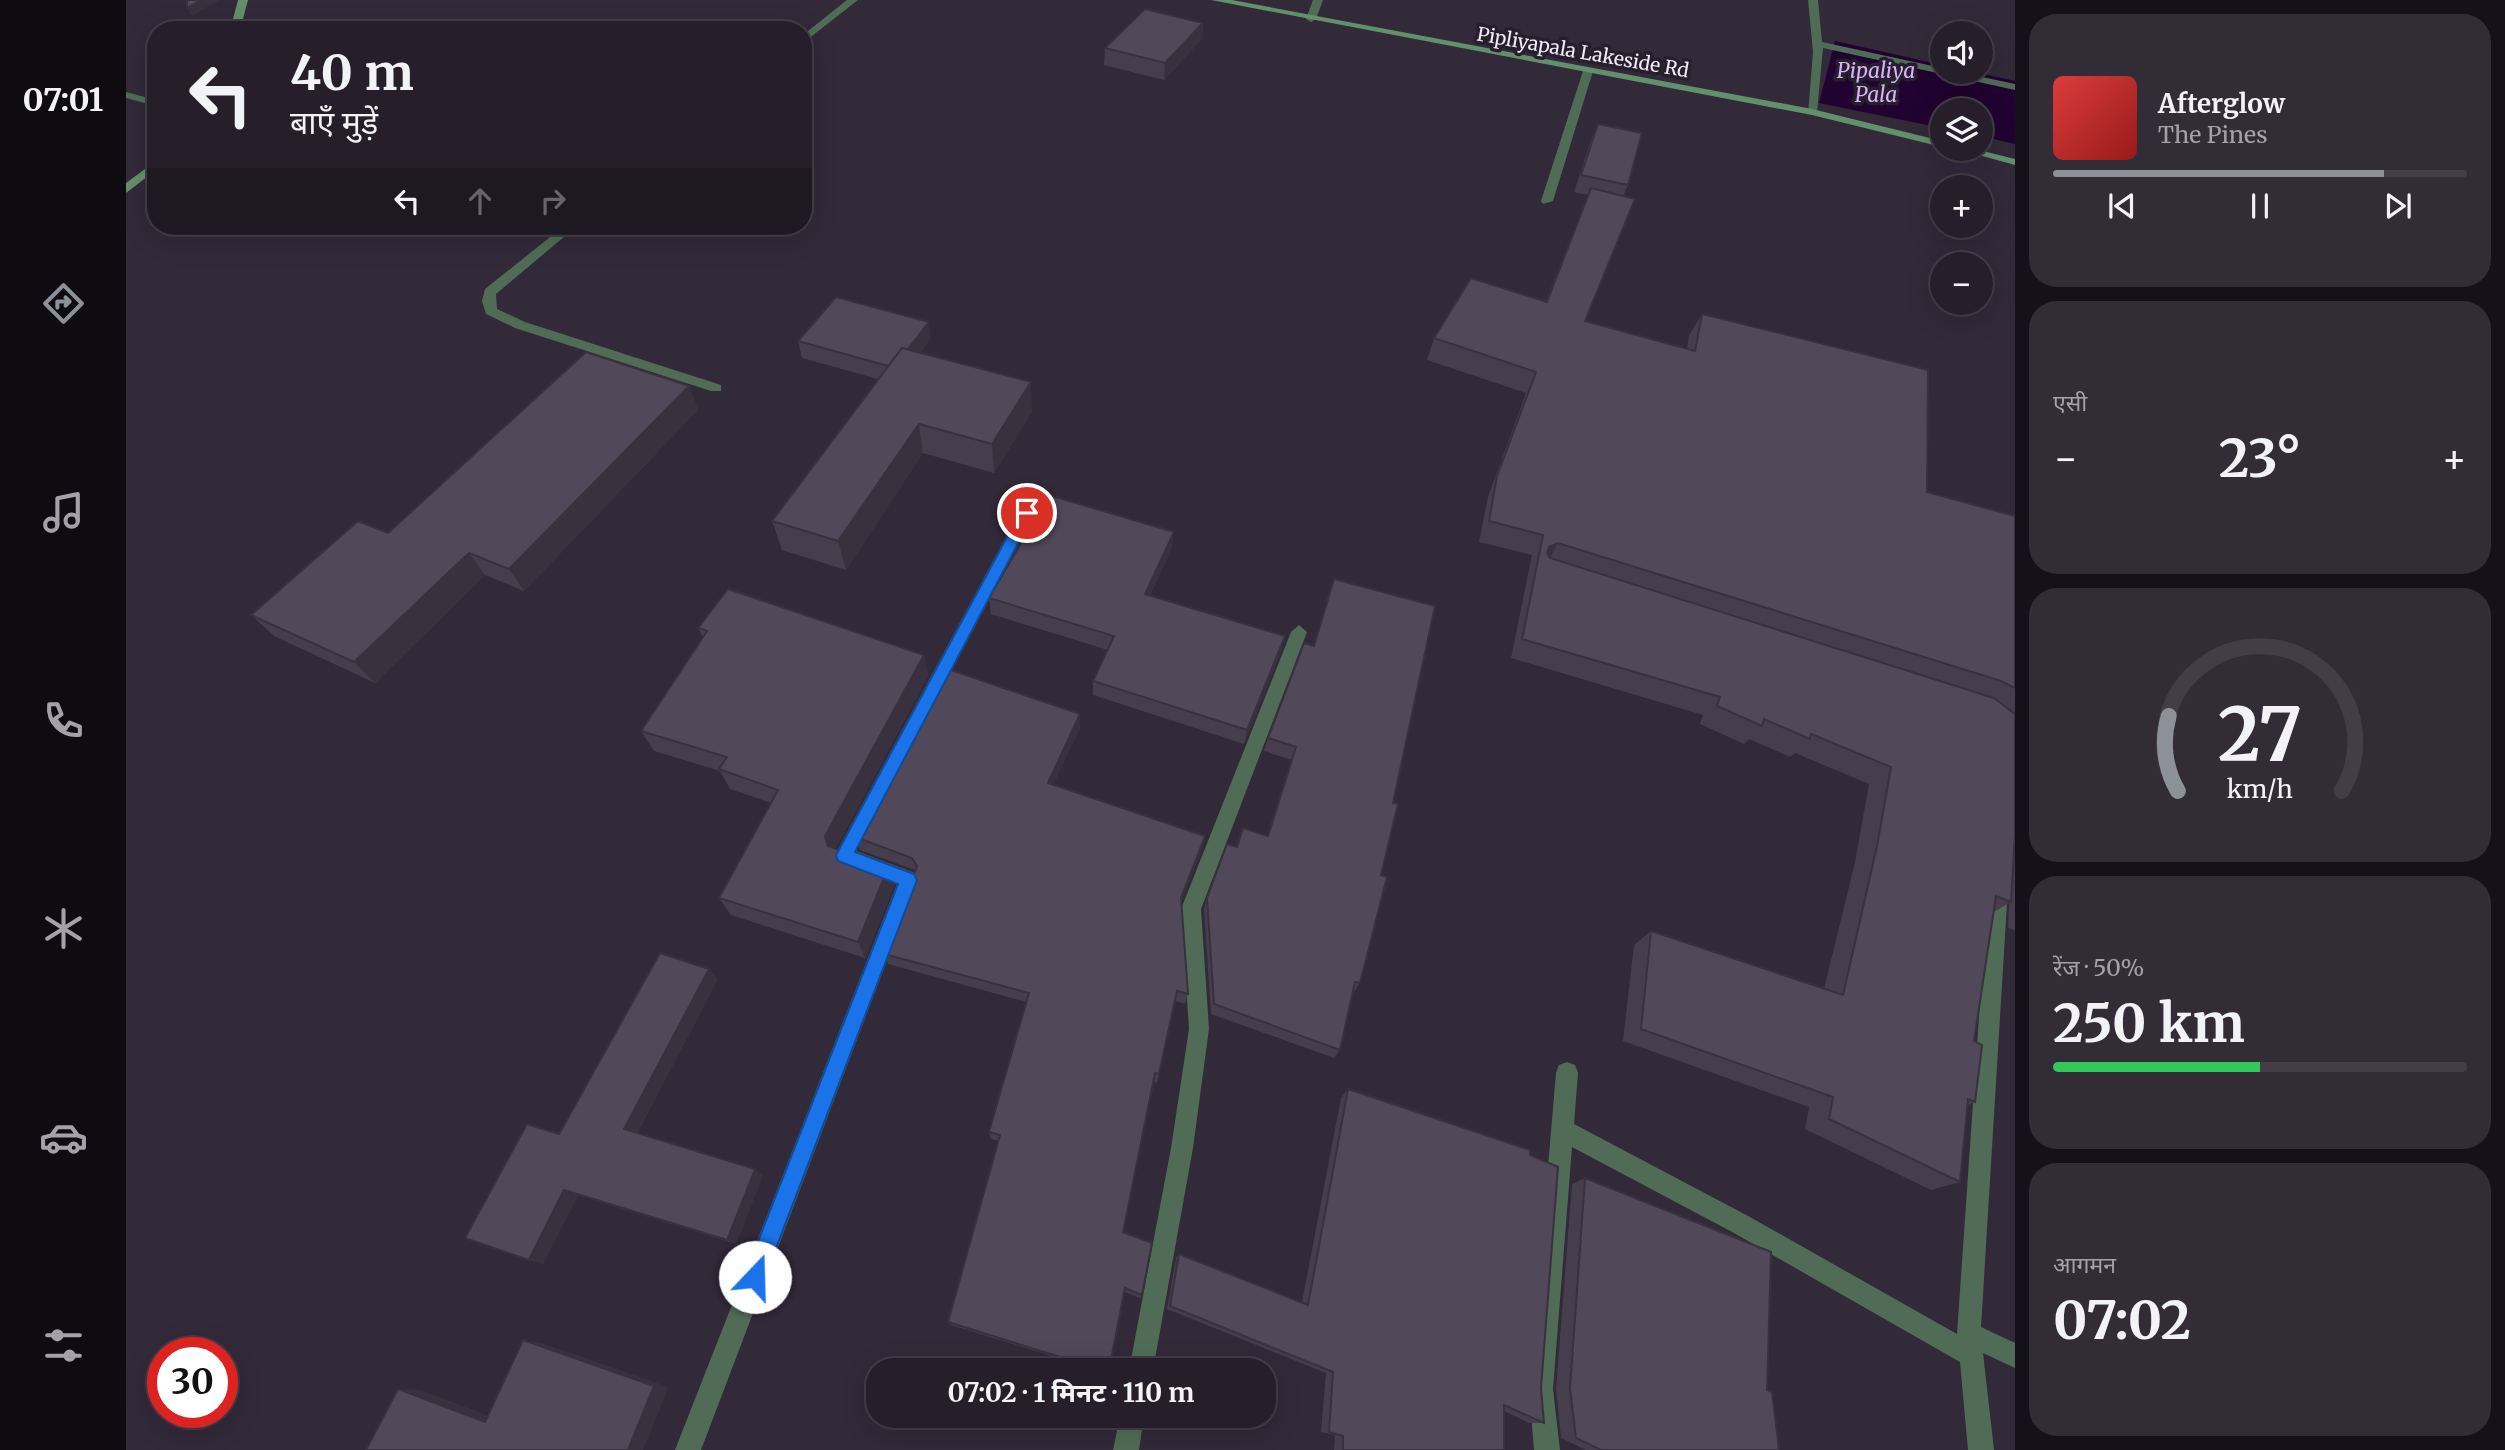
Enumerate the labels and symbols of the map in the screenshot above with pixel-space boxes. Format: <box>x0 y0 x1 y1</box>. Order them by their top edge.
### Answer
street label: Pipliyapala Lakeside Rd <box>1475 22 1691 82</box>
water label: Pipaliya Pala <box>1837 57 1915 108</box>
pin <box>997 483 1057 543</box>
position arrow <box>718 1240 792 1314</box>
speed limit sign: 30 <box>147 1337 238 1428</box>

